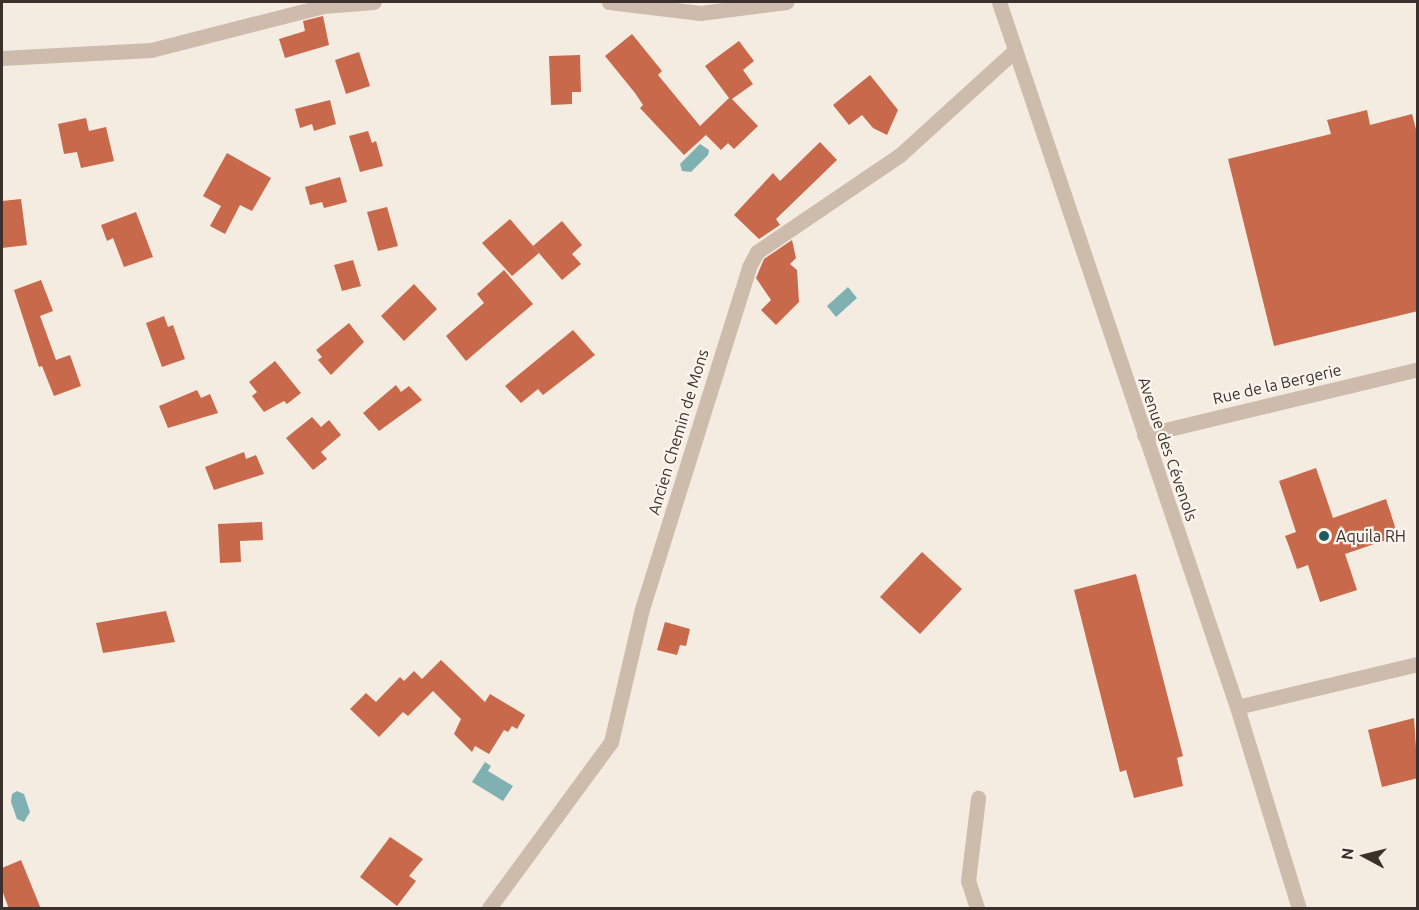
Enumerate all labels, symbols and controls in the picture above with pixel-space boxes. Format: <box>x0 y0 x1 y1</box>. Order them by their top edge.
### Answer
street label: Ancien Chemin de Mons <box>644 347 712 517</box>
street label: Rue de la Bergerie <box>1211 360 1343 408</box>
street label: Avenue des Cévenols <box>1134 374 1202 524</box>
place label: Aquila RH <box>1336 526 1406 546</box>
marker: Aquila RH <box>1317 529 1331 543</box>
north arrow <box>1335 826 1395 886</box>
text: N <box>1337 847 1357 861</box>

